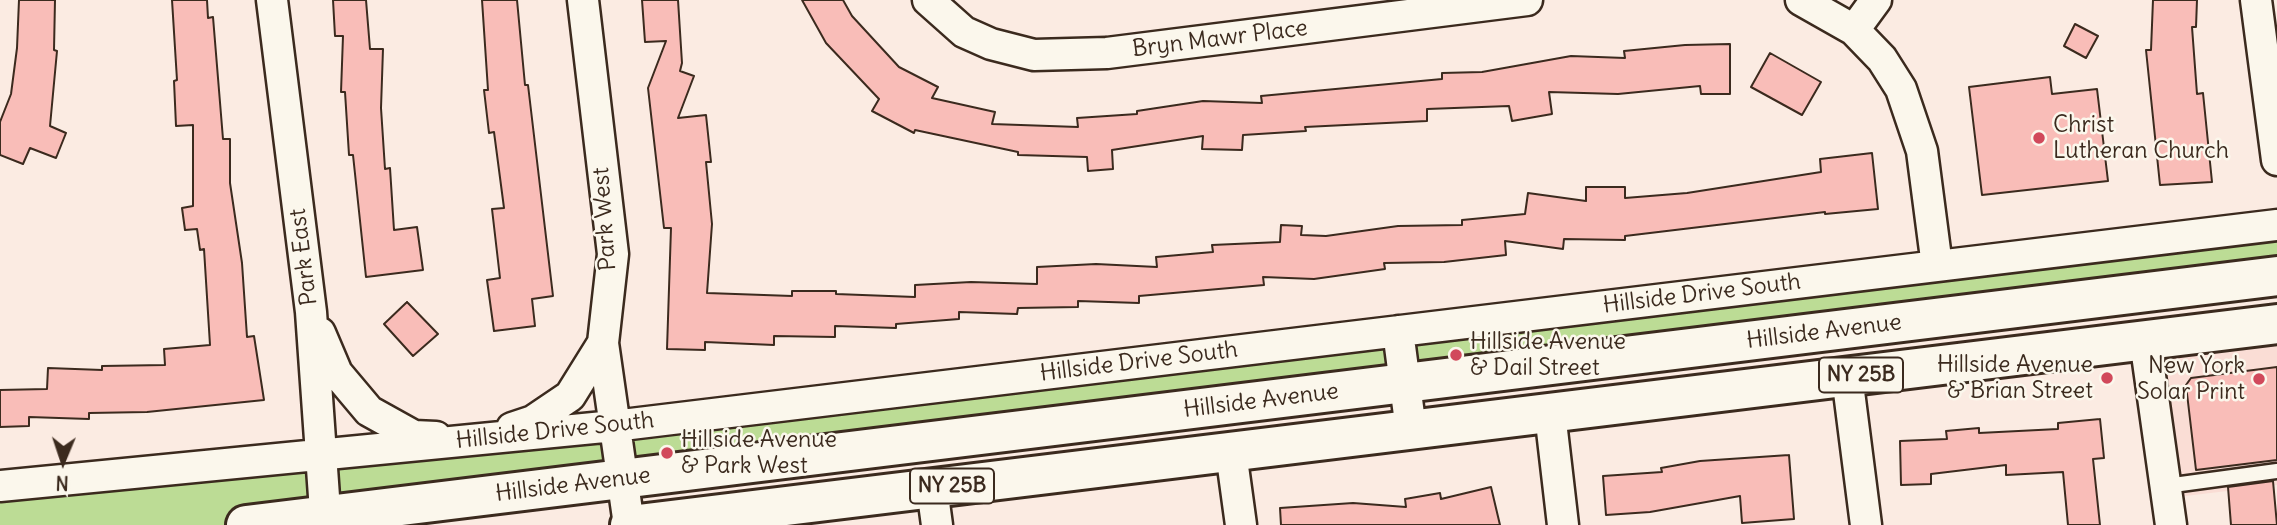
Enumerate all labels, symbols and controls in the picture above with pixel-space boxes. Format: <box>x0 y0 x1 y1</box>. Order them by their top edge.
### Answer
street label: Bryn Mawr Place <box>1131 15 1309 63</box>
place label: Christ Lutheran Church <box>2053 111 2229 165</box>
marker: Christ Lutheran Church <box>2031 130 2047 146</box>
street label: Park West <box>588 166 622 272</box>
street label: Park East <box>284 207 324 307</box>
street label: Hillside Drive South <box>1602 268 1802 320</box>
street label: Hillside Avenue <box>1745 309 1903 355</box>
place label: Hillside Avenue & Dail Street <box>1470 328 1626 382</box>
street label: Hillside Drive South <box>1039 336 1239 388</box>
marker: Hillside Avenue & Dail Street <box>1448 347 1464 363</box>
place label: Hillside Avenue & Brian Street <box>1937 351 2093 405</box>
place label: New York Solar Print <box>2137 352 2245 406</box>
road number: NY 25B <box>1819 358 1903 392</box>
marker: Hillside Avenue & Brian Street <box>2099 370 2115 386</box>
marker: New York Solar Print <box>2251 371 2267 387</box>
street label: Hillside Avenue <box>1182 378 1340 424</box>
street label: Hillside Drive South <box>455 407 655 455</box>
place label: Hillside Avenue & Park West <box>681 426 837 480</box>
north arrow <box>28 427 98 497</box>
marker: Hillside Avenue & Park West <box>659 445 675 461</box>
street label: Hillside Avenue <box>494 462 652 508</box>
road number: NY 25B <box>910 468 994 504</box>
text: N <box>55 471 69 495</box>

